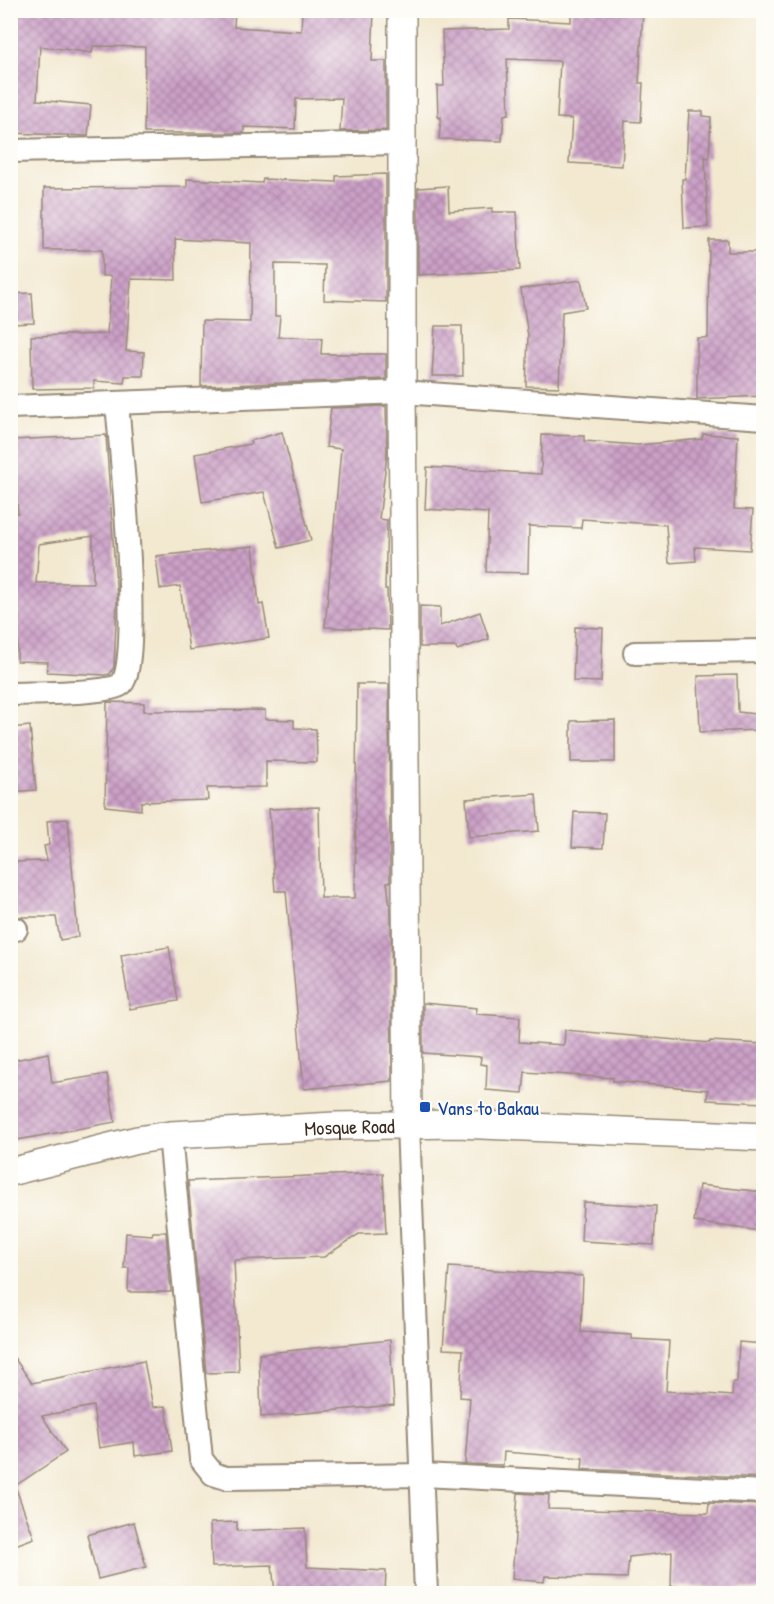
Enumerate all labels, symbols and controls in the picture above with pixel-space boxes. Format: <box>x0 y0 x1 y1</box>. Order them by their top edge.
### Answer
place label: Vans to Bakau <box>437 1094 539 1121</box>
marker: Vans to Bakau <box>418 1100 432 1114</box>
street label: Mosque Road <box>304 1112 395 1141</box>

